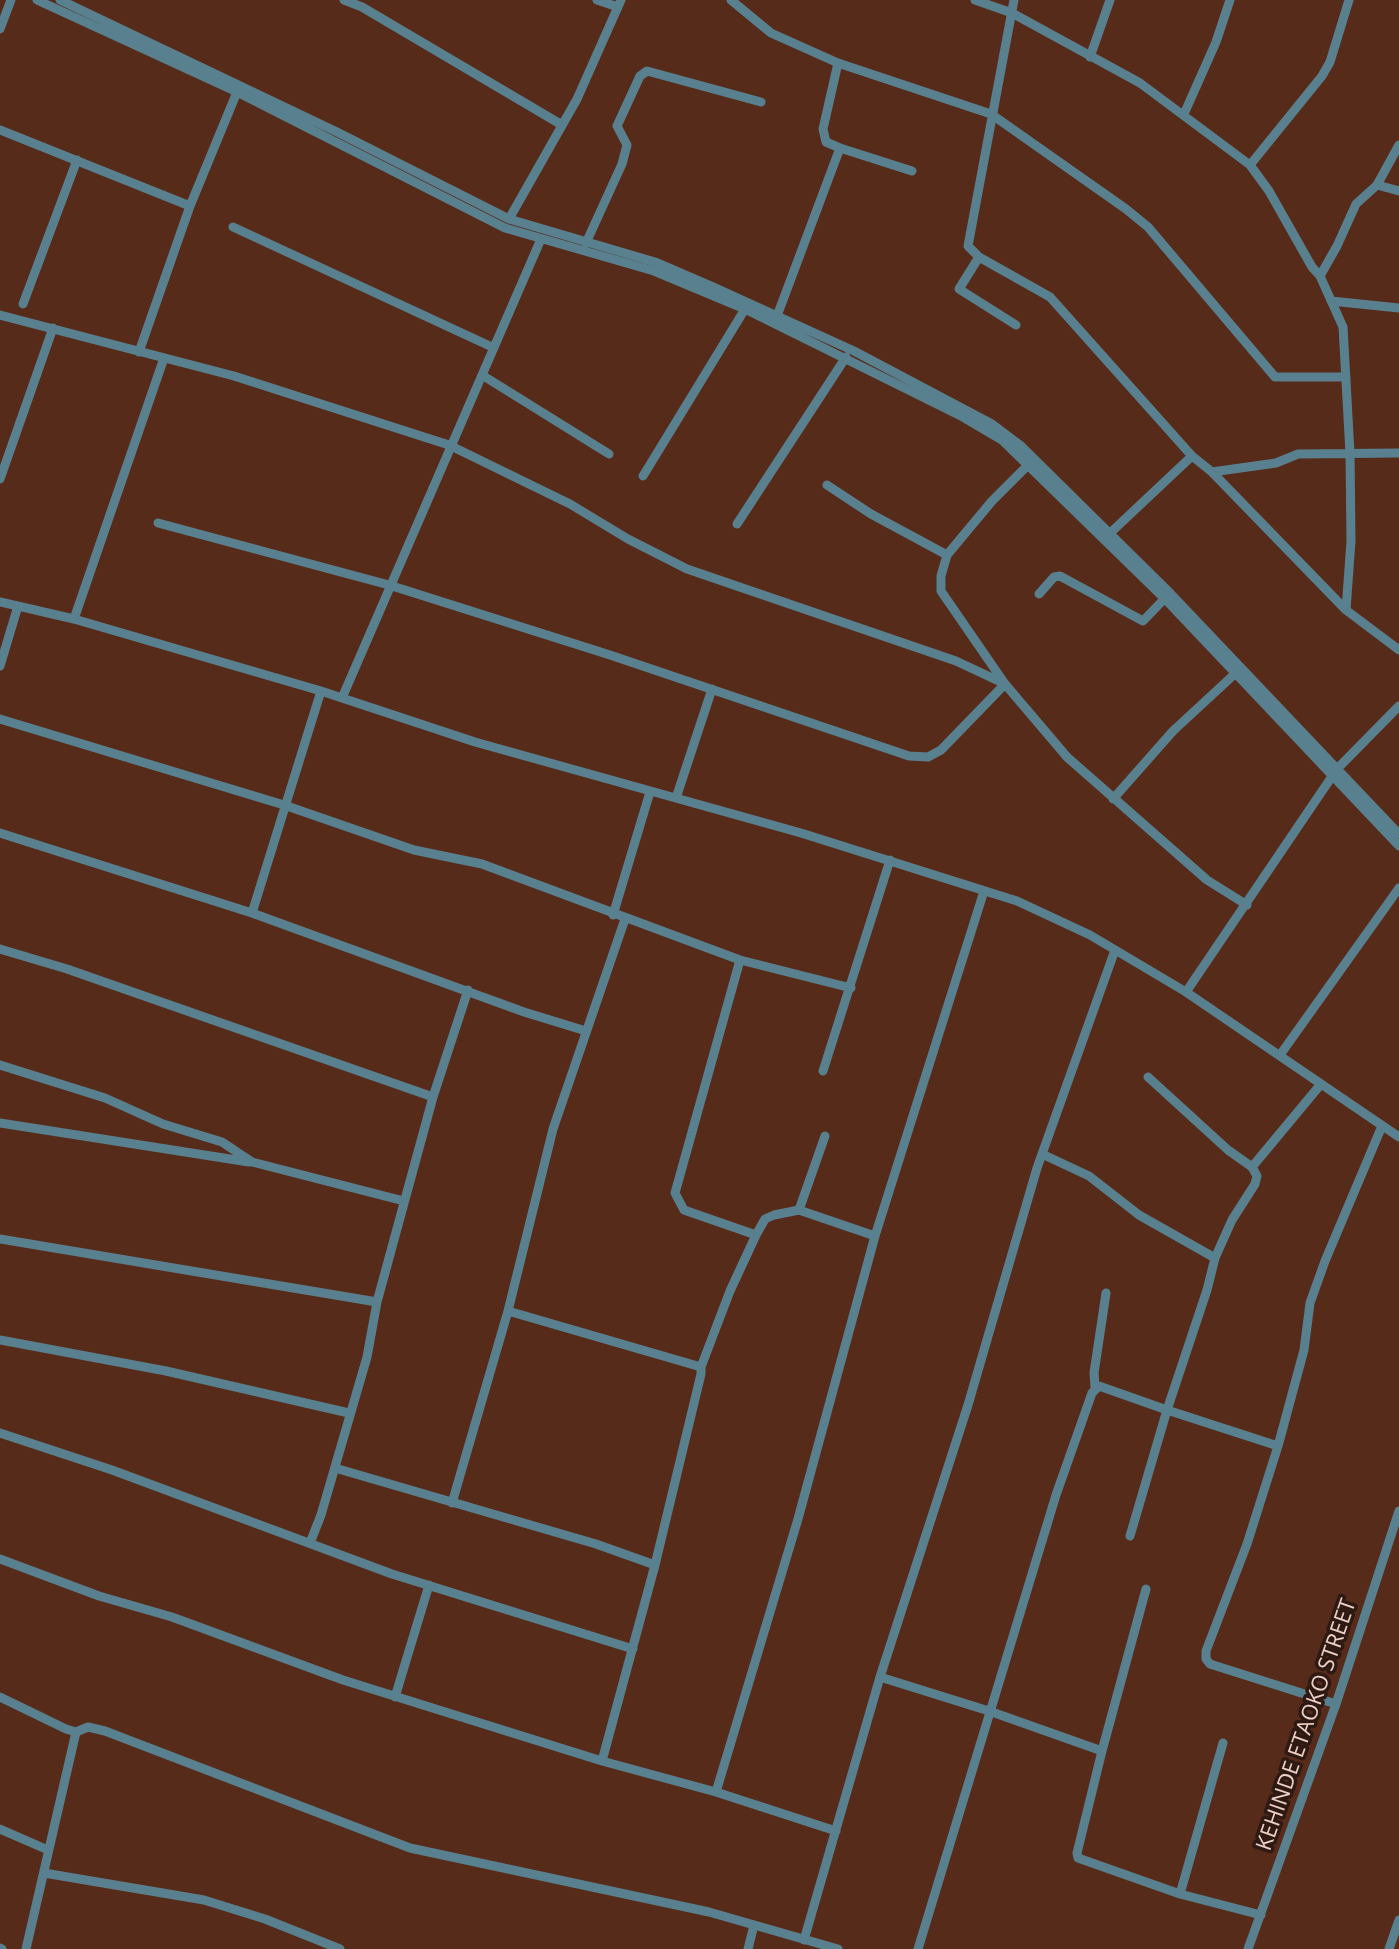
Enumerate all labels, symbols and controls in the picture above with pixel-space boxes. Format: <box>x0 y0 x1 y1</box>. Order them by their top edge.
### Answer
street label: KEHINDE ETAOKO STREET <box>1251 1596 1363 1854</box>

